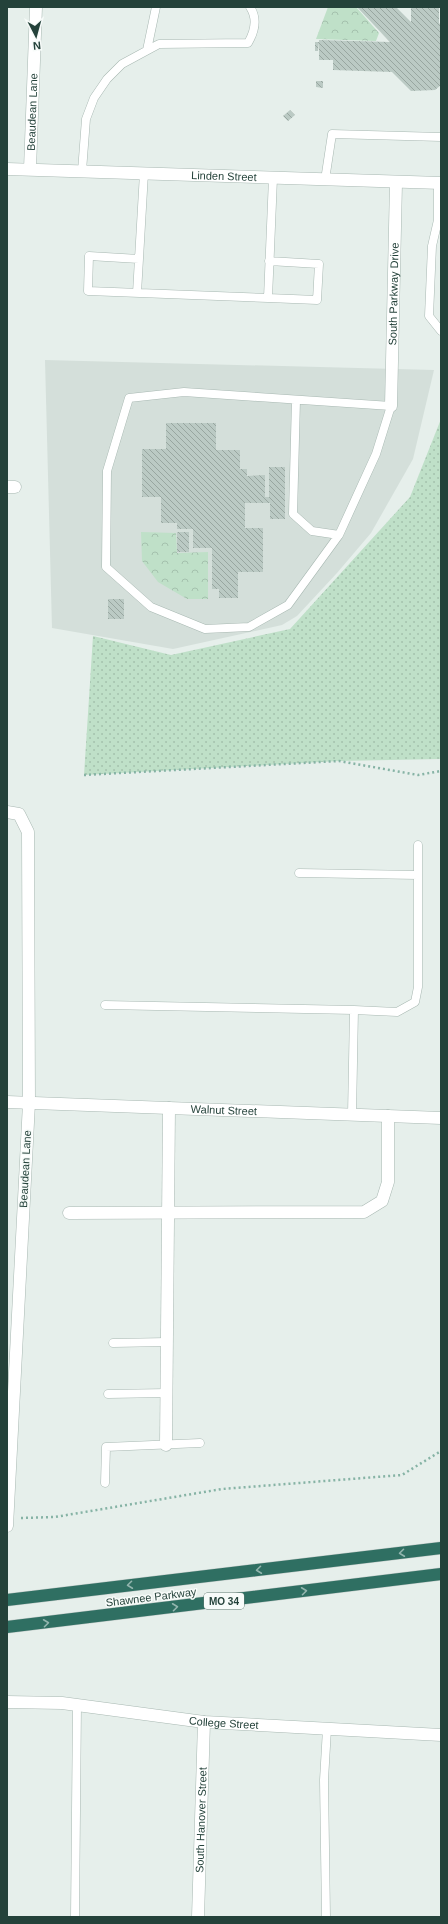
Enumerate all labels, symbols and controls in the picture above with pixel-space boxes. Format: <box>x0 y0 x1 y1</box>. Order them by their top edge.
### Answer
north arrow <box>16 16 56 56</box>
text: N <box>32 40 42 52</box>
street label: Beaudean Lane <box>25 73 40 151</box>
street label: Linden Street <box>191 169 257 183</box>
street label: South Parkway Drive <box>386 242 401 346</box>
street label: Walnut Street <box>190 1103 257 1117</box>
street label: Beaudean Lane <box>17 1130 33 1208</box>
one-way arrow <box>399 1548 405 1557</box>
one-way arrow <box>256 1565 262 1574</box>
one-way arrow <box>127 1581 133 1590</box>
street label: Shawnee Parkway <box>105 1585 197 1609</box>
one-way arrow <box>301 1587 307 1596</box>
road number: MO 34 <box>204 1593 244 1609</box>
one-way arrow <box>172 1603 178 1612</box>
one-way arrow <box>43 1618 49 1627</box>
street label: College Street <box>188 1714 259 1731</box>
street label: South Hanover Street <box>193 1767 209 1873</box>

